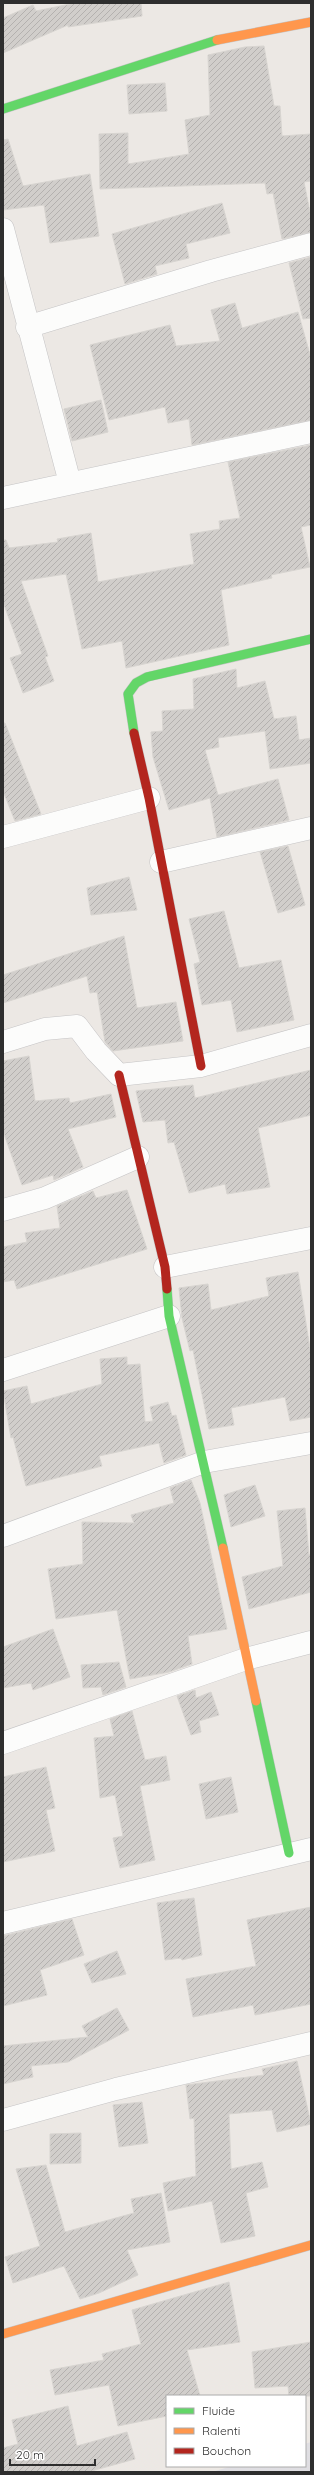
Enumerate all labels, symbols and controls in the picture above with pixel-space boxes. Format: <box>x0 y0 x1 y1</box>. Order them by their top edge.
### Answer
legend <box>166 2395 306 2467</box>
text: Fluide <box>202 2403 235 2418</box>
text: Ralenti <box>202 2423 240 2438</box>
scale bar <box>10 2441 95 2467</box>
text: Bouchon <box>202 2443 251 2458</box>
text: 20 m <box>16 2447 44 2462</box>

